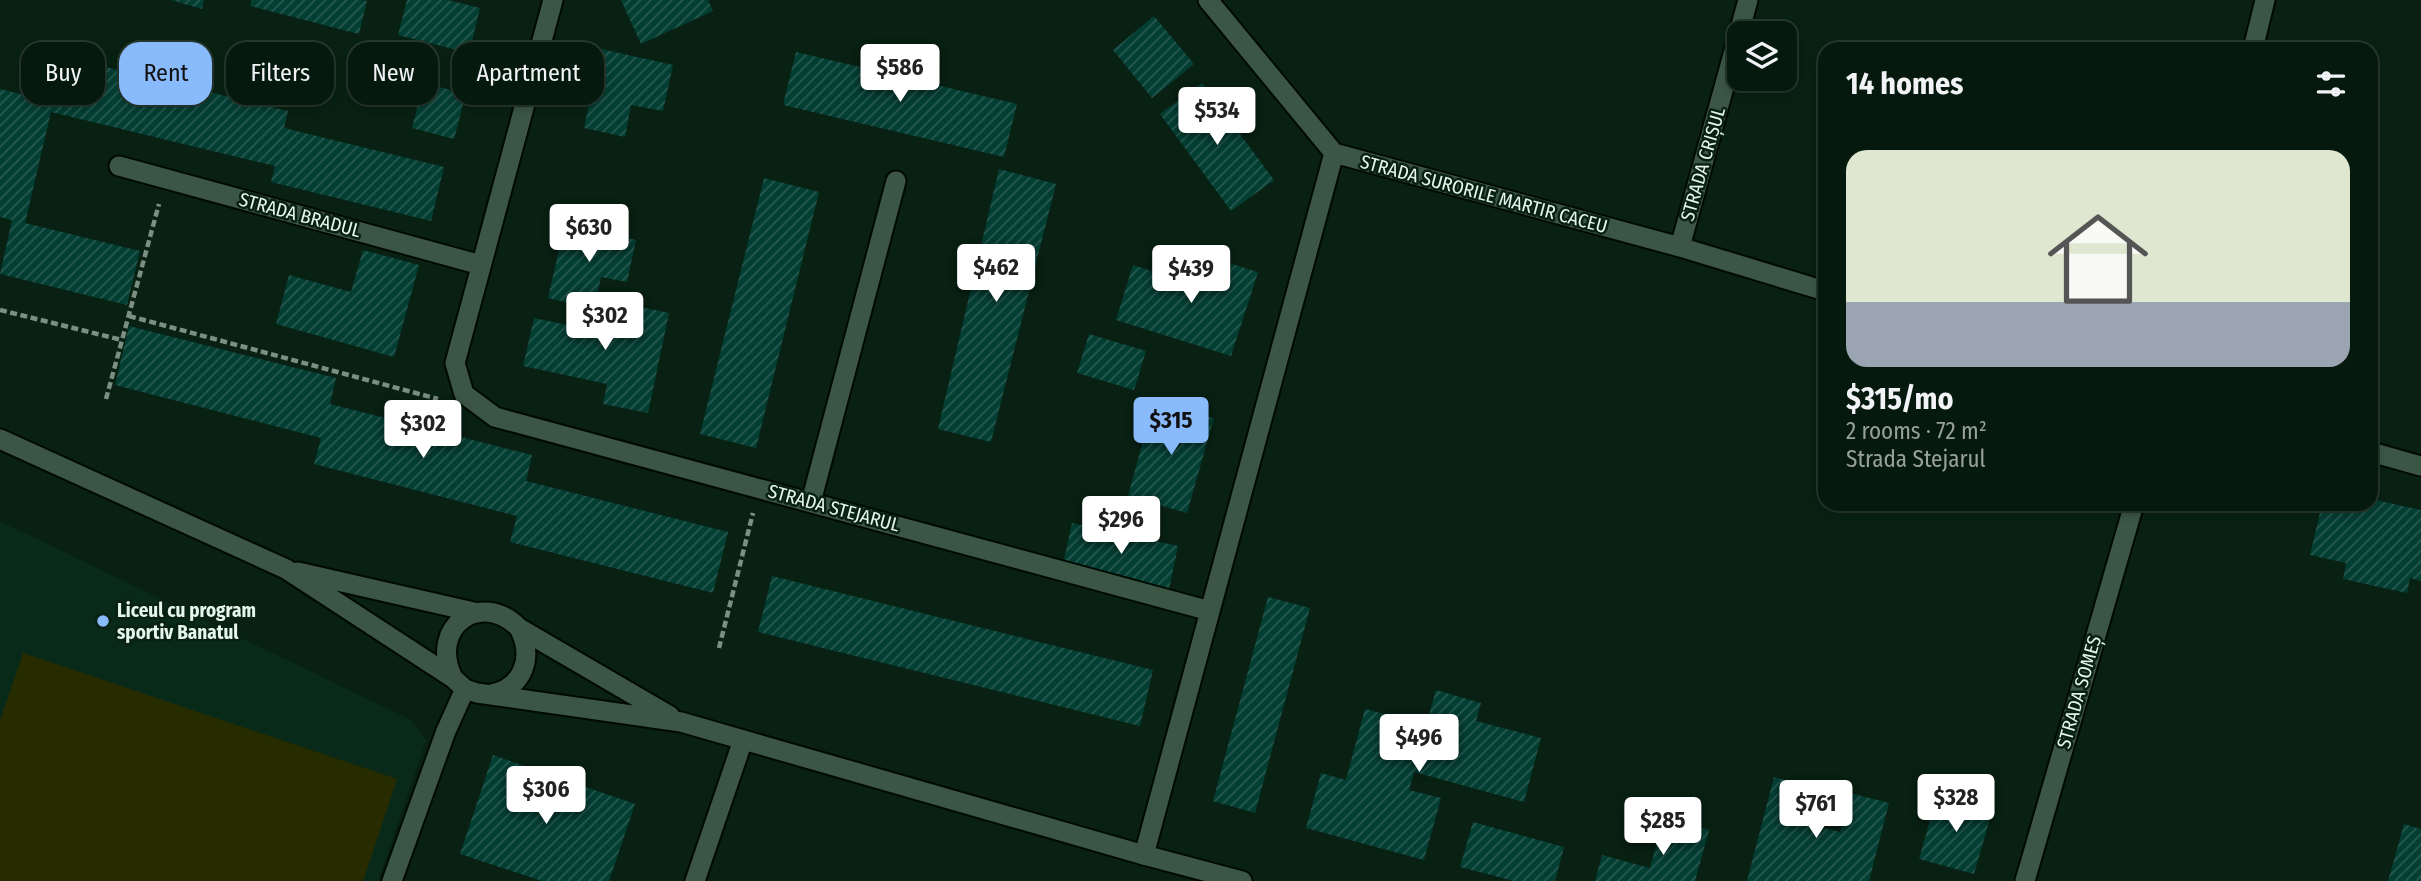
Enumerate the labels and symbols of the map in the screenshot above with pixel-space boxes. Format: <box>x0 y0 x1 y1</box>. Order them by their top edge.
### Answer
pin: $586 <box>859 44 941 104</box>
pin: $534 <box>1176 88 1258 147</box>
street label: STRADA CRIȘUL <box>1676 104 1730 224</box>
street label: STRADA SURORILE MARTIR CACEU <box>1358 150 1610 238</box>
street label: STRADA BRADUL <box>237 188 364 242</box>
pin: $630 <box>548 204 630 264</box>
pin: $462 <box>955 244 1037 304</box>
pin: $439 <box>1150 246 1232 305</box>
pin: $302 <box>564 292 646 352</box>
pin: $315 <box>1130 398 1212 457</box>
pin: $302 <box>382 400 464 460</box>
street label: STRADA STEJARUL <box>766 479 903 537</box>
pin: $296 <box>1080 496 1162 556</box>
place label: Liceul cu program sportiv Banatul <box>117 599 256 644</box>
marker: Liceul cu program sportiv Banatul <box>95 613 111 629</box>
street label: STRADA SOMEȘ <box>2052 633 2106 751</box>
pin: $496 <box>1378 714 1460 774</box>
pin: $306 <box>505 766 587 826</box>
pin: $328 <box>1915 774 1997 834</box>
pin: $761 <box>1775 780 1857 840</box>
pin: $285 <box>1622 798 1704 857</box>

